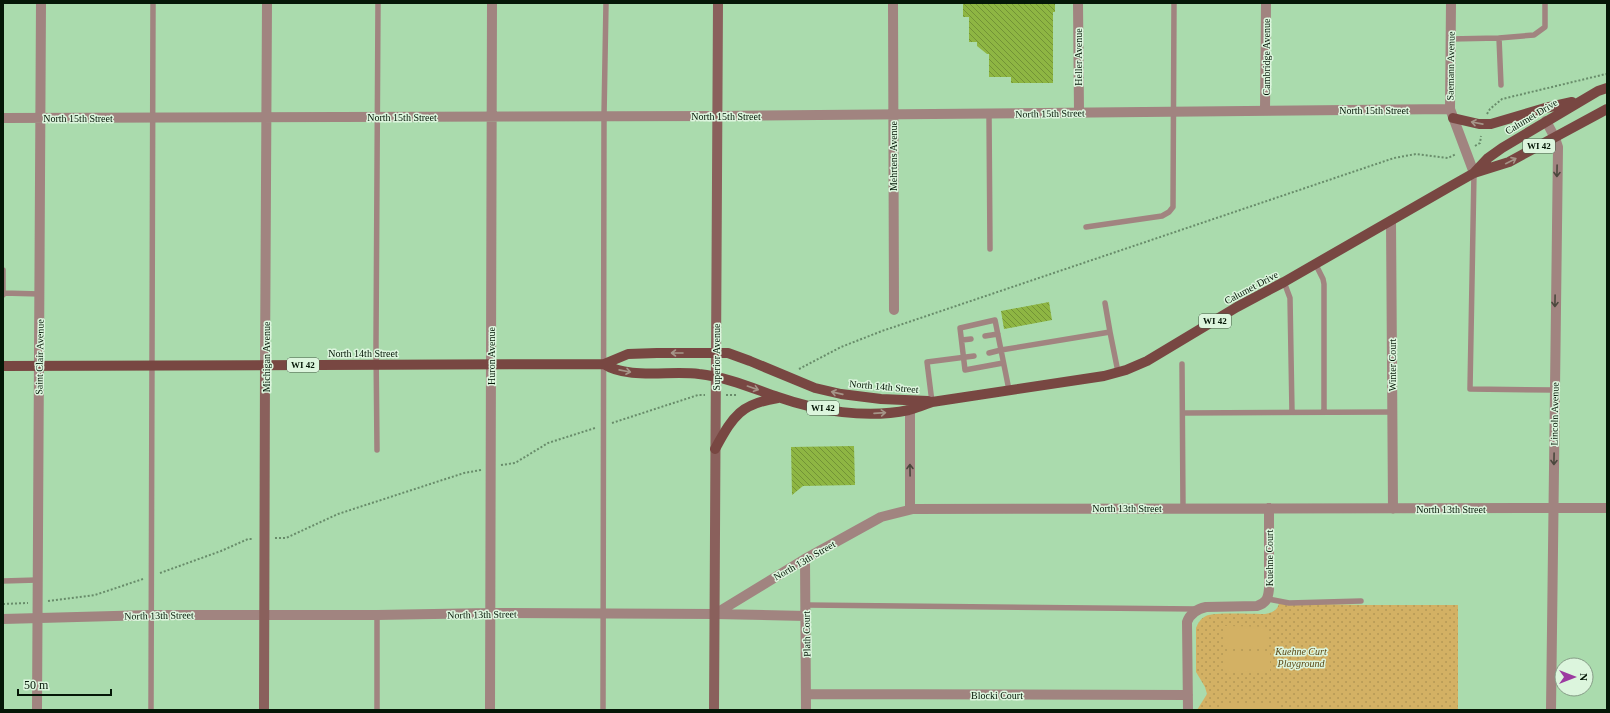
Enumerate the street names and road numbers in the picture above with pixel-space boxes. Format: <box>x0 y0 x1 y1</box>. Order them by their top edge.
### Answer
street label: Cambridge Avenue <box>1261 18 1272 95</box>
street label: Heller Avenue <box>1073 28 1084 86</box>
street label: Saemann Avenue <box>1444 31 1457 101</box>
street label: Calumet Drive <box>1503 96 1560 136</box>
street label: North 15th Street <box>1339 105 1409 116</box>
street label: North 15th Street <box>1015 107 1085 120</box>
street label: North 15th Street <box>691 111 761 122</box>
street label: North 15th Street <box>367 112 437 123</box>
street label: North 15th Street <box>43 113 113 124</box>
street label: Mehrtens Avenue <box>888 120 899 191</box>
road number: WI 42 <box>1523 139 1555 153</box>
street label: Calumet Drive <box>1223 268 1280 306</box>
road number: WI 42 <box>1199 314 1231 328</box>
street label: Saint Clair Avenue <box>33 319 46 395</box>
street label: Michigan Avenue <box>261 321 272 392</box>
street label: Superior Avenue <box>711 323 722 390</box>
street label: Huron Avenue <box>486 327 497 385</box>
street label: Winter Court <box>1387 338 1398 391</box>
street label: North 14th Street <box>328 348 398 359</box>
road number: WI 42 <box>287 358 319 372</box>
street label: North 14th Street <box>849 378 919 395</box>
street label: Lincoln Avenue <box>1548 382 1561 446</box>
road number: WI 42 <box>807 401 839 415</box>
street label: North 13th Street <box>1092 503 1162 514</box>
street label: North 13th Street <box>1416 504 1486 515</box>
street label: Kuehne Court <box>1264 530 1275 586</box>
street label: North 13th Street <box>771 538 837 583</box>
street label: North 13th Street <box>447 608 517 621</box>
street label: North 13th Street <box>124 609 194 622</box>
street label: Plath Court <box>801 611 812 657</box>
street label: Blocki Court <box>971 690 1023 701</box>

